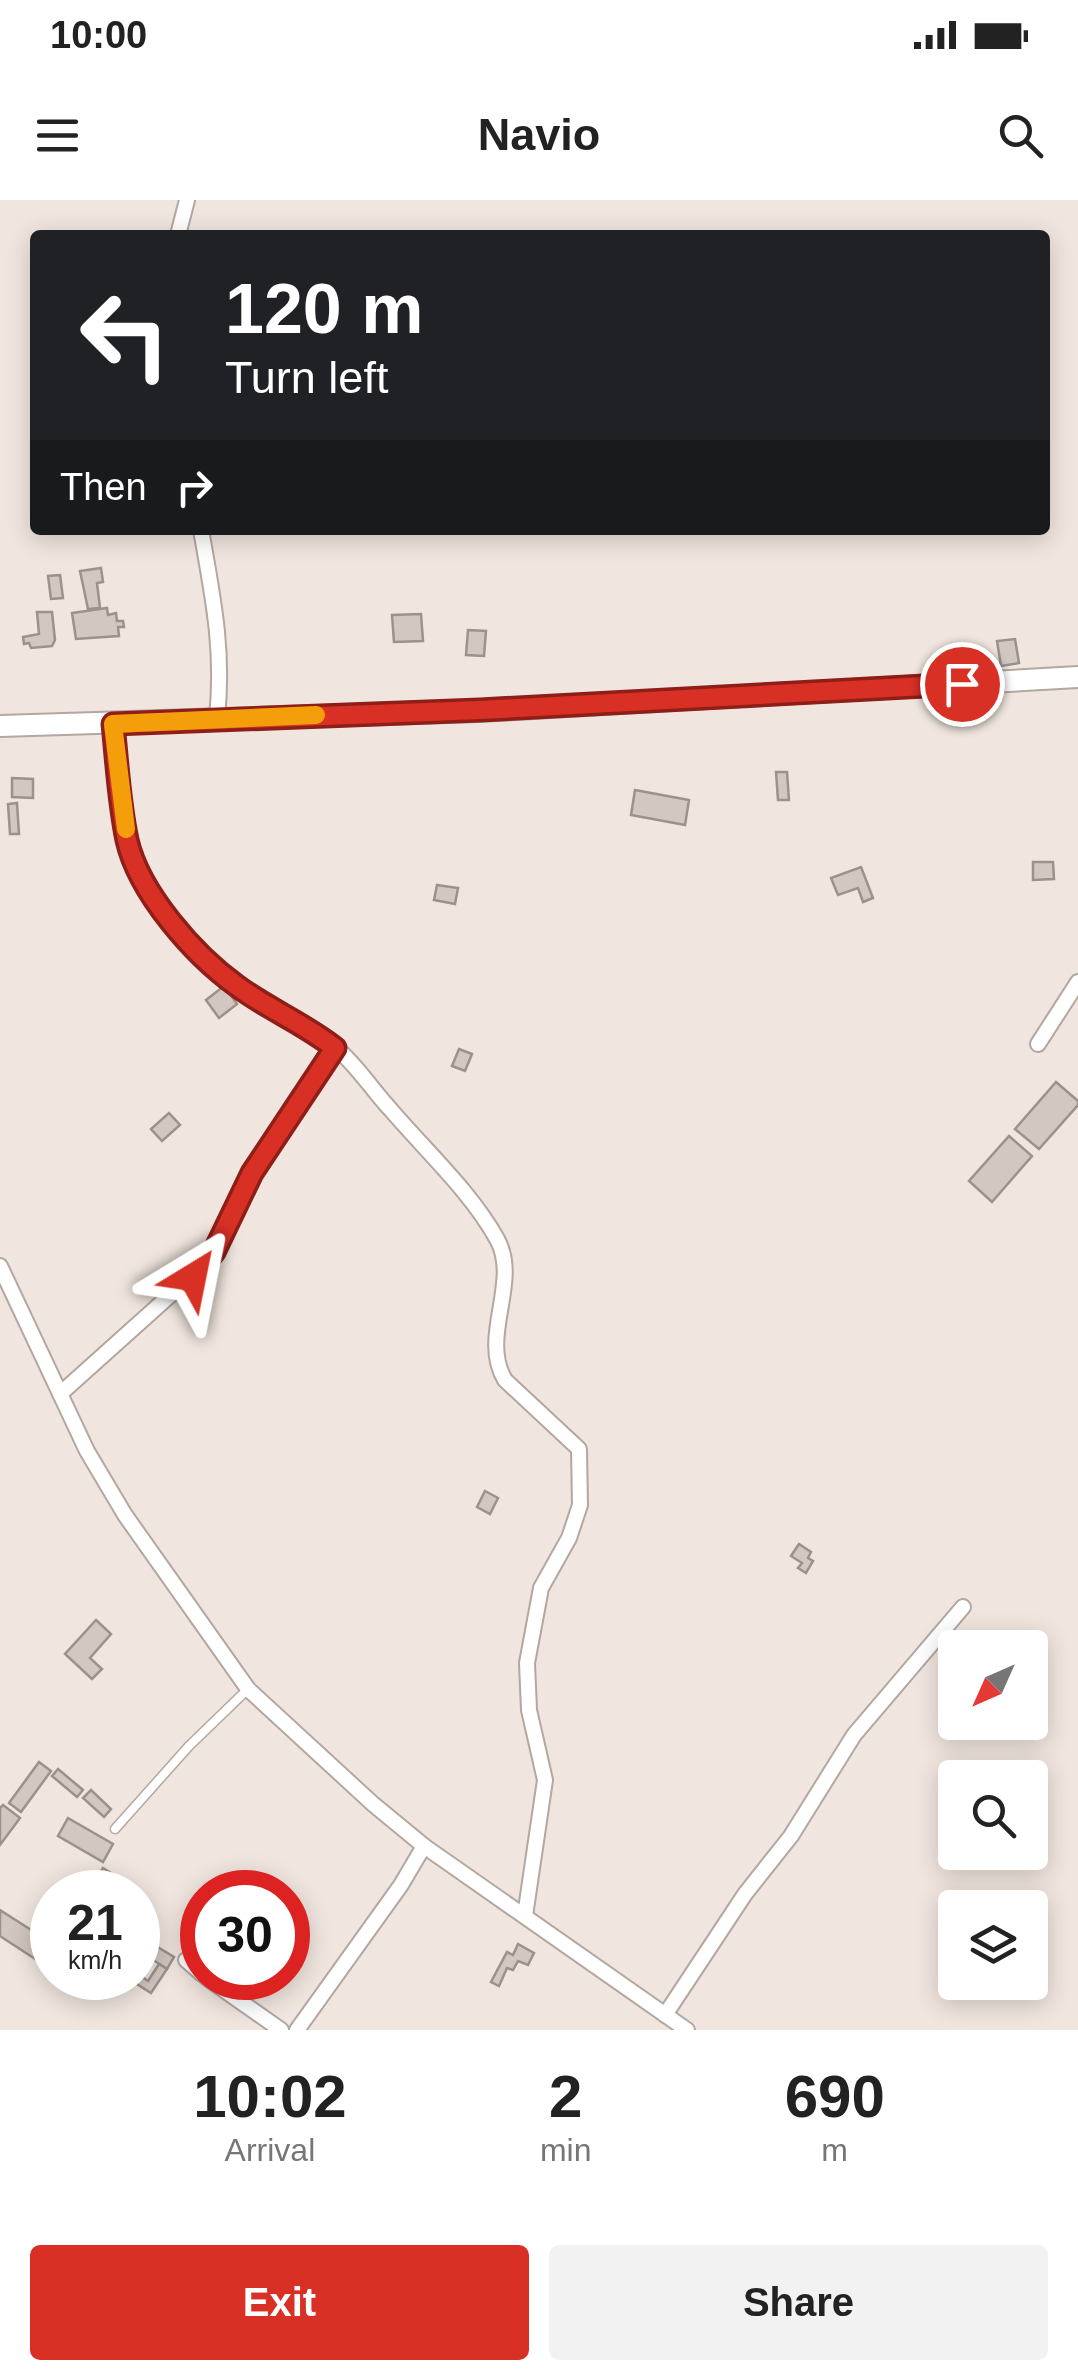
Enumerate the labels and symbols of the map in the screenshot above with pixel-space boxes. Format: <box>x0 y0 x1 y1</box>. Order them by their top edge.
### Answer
pin <box>920 642 1005 727</box>
position arrow <box>141 1225 245 1329</box>
north arrow <box>938 1630 1048 1740</box>
speed limit sign: 30 <box>180 1870 310 2000</box>

